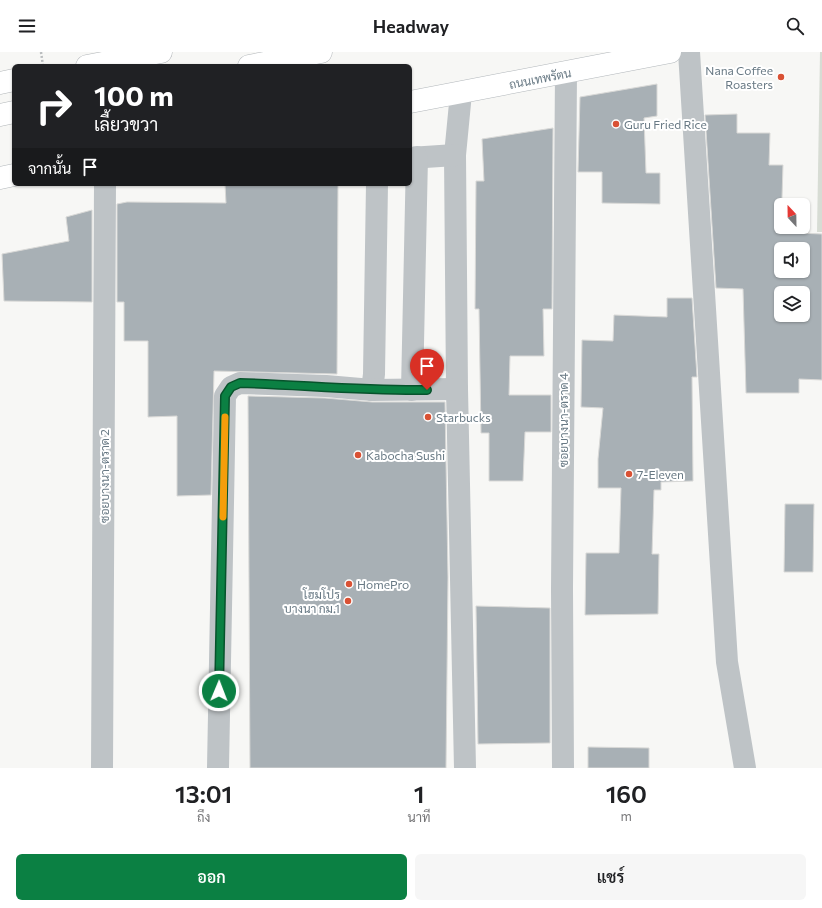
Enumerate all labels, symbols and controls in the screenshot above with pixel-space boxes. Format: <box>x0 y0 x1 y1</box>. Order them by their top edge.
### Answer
icon: menu <box>16 15 38 37</box>
text: Headway <box>373 15 449 37</box>
icon: search <box>784 15 806 37</box>
place label: Nana Coffee Roasters <box>705 63 773 91</box>
street label: ถนนเทพรัตน <box>508 65 573 91</box>
marker: Nana Coffee Roasters <box>776 72 786 82</box>
text: 100 m <box>94 78 174 112</box>
icon: right <box>28 80 80 132</box>
text: เลี้ยวขวา <box>94 113 158 135</box>
place label: Guru Fried Rice <box>624 117 707 131</box>
marker: Guru Fried Rice <box>611 119 621 129</box>
icon: arrive <box>79 156 101 178</box>
text: จากนั้น <box>28 159 71 177</box>
north arrow <box>774 198 810 234</box>
map controls <box>774 198 810 322</box>
button: sound <box>774 242 810 278</box>
button: layers <box>774 286 810 322</box>
pin <box>410 349 444 390</box>
icon: arrive <box>416 355 438 377</box>
street label: ซอยบางนา-ตราด 4 <box>556 373 570 467</box>
place label: Starbucks <box>436 410 491 424</box>
marker: Starbucks <box>423 412 433 422</box>
street label: ซอยบางนา-ตราด 2 <box>97 429 111 523</box>
place label: Kabocha Sushi <box>366 448 445 462</box>
marker: Kabocha Sushi <box>353 450 363 460</box>
place label: 7-Eleven <box>637 467 684 481</box>
marker: 7-Eleven <box>624 469 634 479</box>
place label: HomePro <box>357 577 409 591</box>
marker: HomePro <box>344 579 354 589</box>
place label: โฮมโปร บางนา กม.1 <box>284 587 340 615</box>
marker: โฮมโปร บางนา กม.1 <box>343 596 353 606</box>
position arrow <box>198 670 240 712</box>
text: 13:01 <box>175 779 232 808</box>
text: 1 <box>414 779 424 808</box>
text: 160 <box>606 779 647 808</box>
text: m <box>621 808 632 824</box>
text: ถึง <box>197 809 210 825</box>
text: นาที <box>407 809 431 825</box>
button: ออก <box>16 854 407 900</box>
button: แชร์ <box>415 854 806 900</box>

